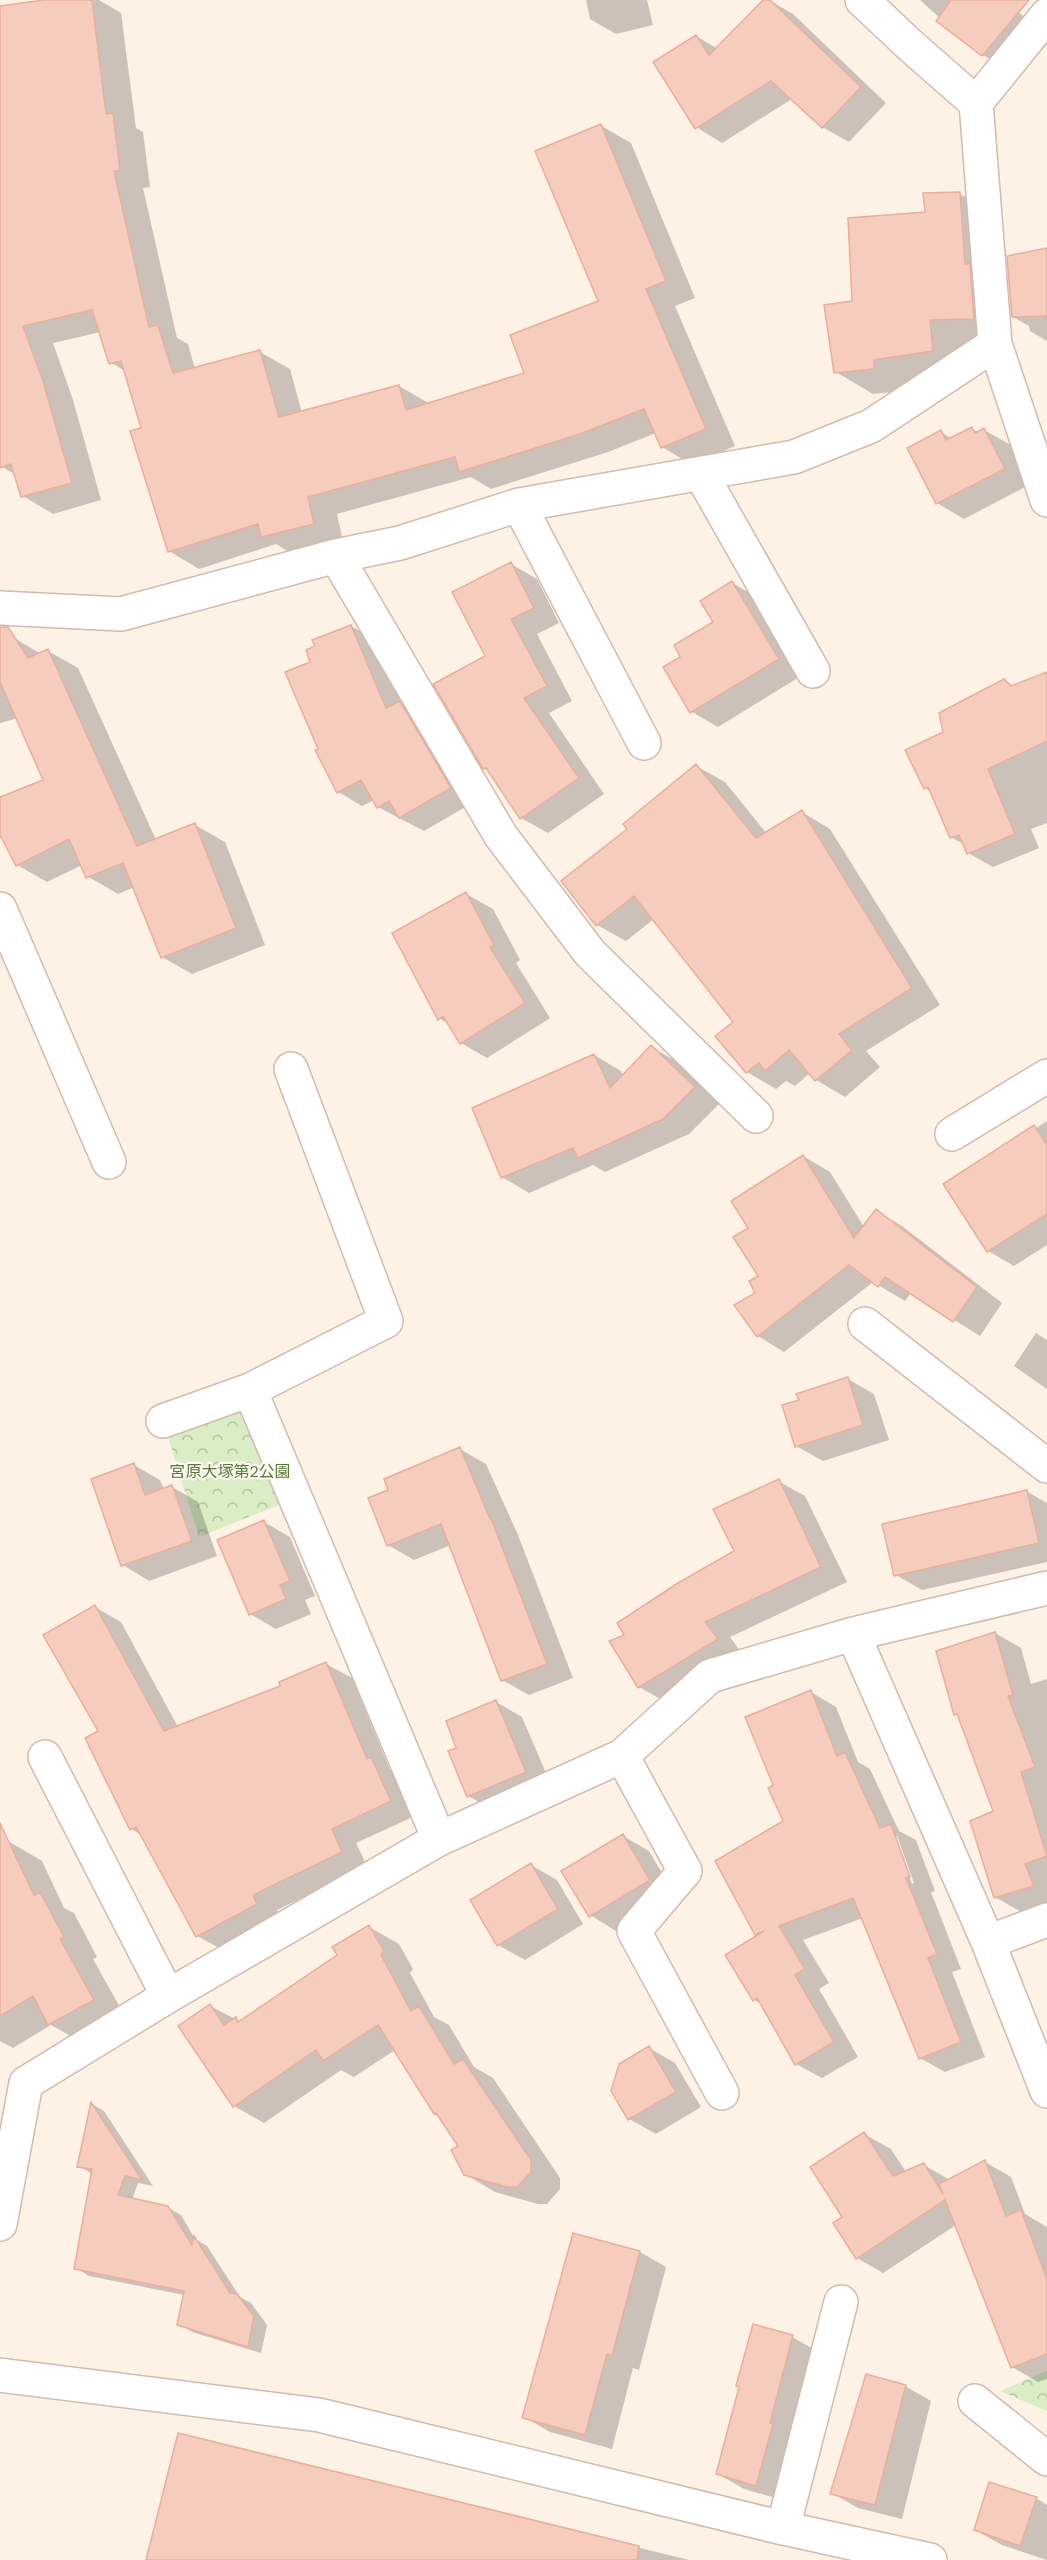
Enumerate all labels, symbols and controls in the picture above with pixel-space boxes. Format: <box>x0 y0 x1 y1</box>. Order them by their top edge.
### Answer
park label: 宮原大塚第2公園 <box>169 1461 291 1482</box>

